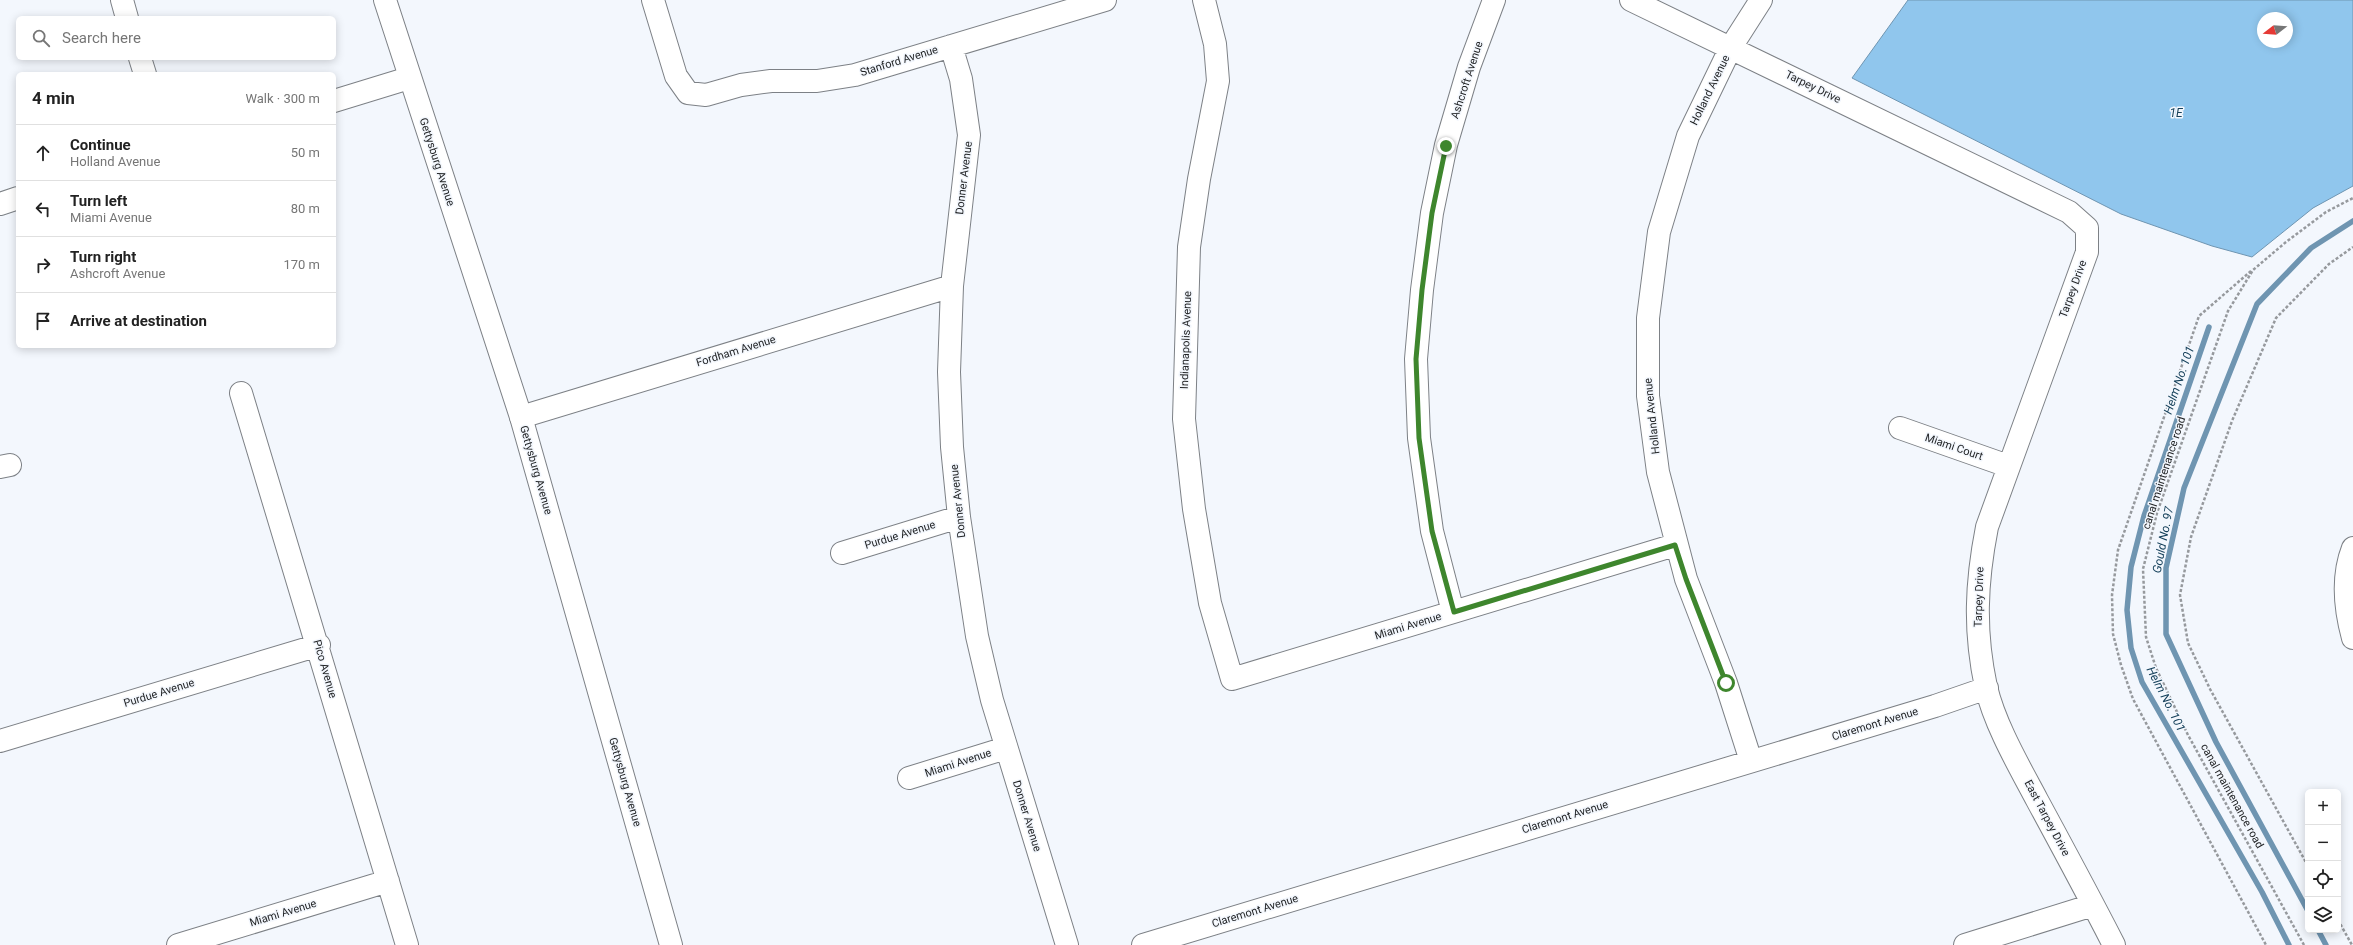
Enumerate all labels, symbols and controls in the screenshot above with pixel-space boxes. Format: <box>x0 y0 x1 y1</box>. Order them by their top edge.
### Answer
north arrow <box>2257 12 2293 48</box>
search box <box>16 16 336 60</box>
icon: search <box>30 27 52 49</box>
text: Search here <box>62 29 141 47</box>
street label: Ashcroft Avenue <box>1448 39 1486 120</box>
street label: Stanford Avenue <box>858 43 940 79</box>
street label: Holland Avenue <box>1687 53 1733 127</box>
street label: Tarpey Drive <box>1783 68 1843 106</box>
text: 4 min <box>32 88 75 108</box>
text: Walk · 300 m <box>245 91 320 106</box>
water label: 1E <box>2169 106 2184 120</box>
street label: Gettysburg Avenue <box>417 116 457 208</box>
text: Continue <box>70 136 131 154</box>
route end <box>1437 137 1455 155</box>
street label: Donner Avenue <box>953 140 975 215</box>
icon: ahead <box>32 142 54 164</box>
text: 50 m <box>291 145 320 160</box>
text: Holland Avenue <box>70 154 160 169</box>
text: Turn left <box>70 192 127 210</box>
icon: left <box>32 198 54 220</box>
text: 80 m <box>291 201 320 216</box>
text: Miami Avenue <box>70 210 152 225</box>
text: Turn right <box>70 248 136 266</box>
icon: right <box>32 254 54 276</box>
text: 170 m <box>283 257 320 272</box>
street label: Tarpey Drive <box>2057 258 2089 320</box>
text: Ashcroft Avenue <box>70 266 165 281</box>
street label: Indianapolis Avenue <box>1178 291 1194 389</box>
icon: arrive <box>32 310 54 332</box>
text: Arrive at destination <box>70 312 207 330</box>
street label: Fordham Avenue <box>695 333 777 369</box>
water label: Helm No. 101 <box>2161 344 2197 416</box>
street label: Holland Avenue <box>1642 377 1662 455</box>
street label: canal maintenance road <box>2140 415 2188 531</box>
street label: Gettysburg Avenue <box>517 424 555 516</box>
street label: Miami Court <box>1923 431 1985 463</box>
street label: Donner Avenue <box>948 463 968 538</box>
water label: Gould No. 97 <box>2150 505 2176 574</box>
street label: Purdue Avenue <box>863 518 937 552</box>
street label: Tarpey Drive <box>1971 567 1987 627</box>
street label: Miami Avenue <box>1373 610 1443 642</box>
street label: Pico Avenue <box>310 638 340 700</box>
water label: Helm No. 101 <box>2144 664 2188 734</box>
route start <box>1717 674 1735 692</box>
street label: Purdue Avenue <box>122 676 196 710</box>
street label: Claremont Avenue <box>1830 705 1920 743</box>
street label: Gettysburg Avenue <box>606 736 644 828</box>
street label: canal maintenance road <box>2198 741 2266 851</box>
street label: Miami Avenue <box>923 746 993 780</box>
street label: East Tarpey Drive <box>2021 778 2073 858</box>
street label: Donner Avenue <box>1010 779 1044 853</box>
map controls <box>2305 789 2341 933</box>
button: + <box>2305 789 2341 825</box>
street label: Claremont Avenue <box>1520 798 1610 836</box>
button: − <box>2305 825 2341 861</box>
button: locate <box>2305 861 2341 897</box>
street label: Claremont Avenue <box>1210 892 1300 930</box>
street label: Miami Avenue <box>248 897 318 929</box>
button: layers <box>2305 897 2341 933</box>

